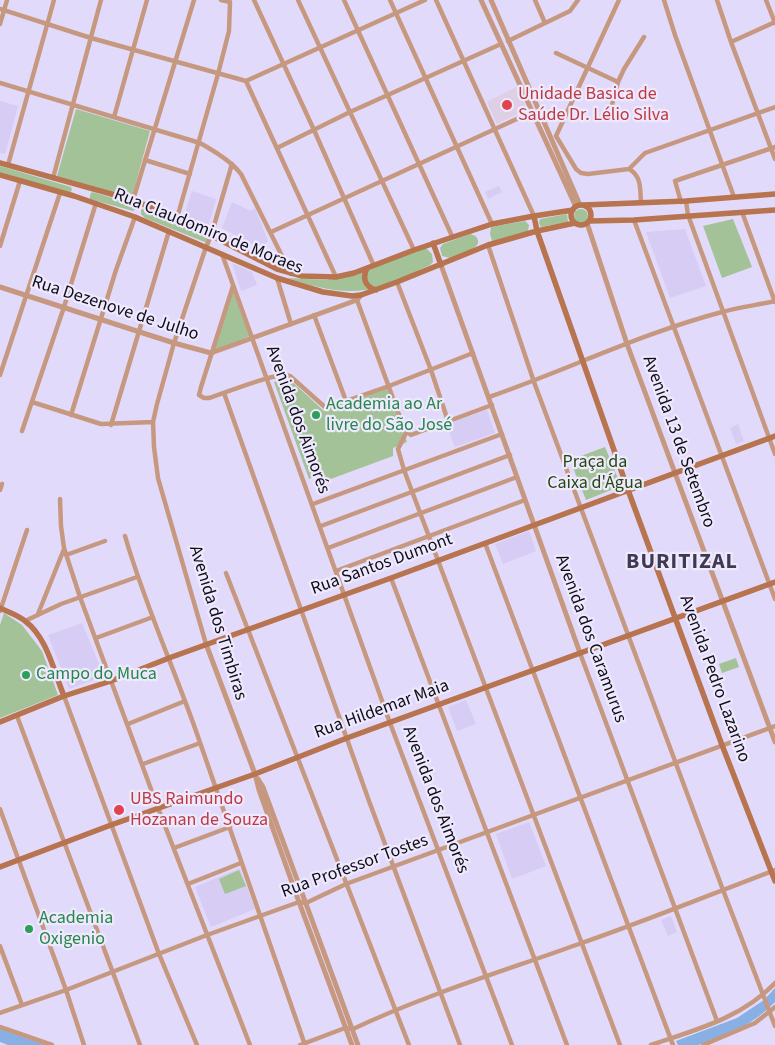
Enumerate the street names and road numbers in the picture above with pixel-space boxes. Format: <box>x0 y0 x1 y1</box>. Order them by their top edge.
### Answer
street label: Rua Claudomiro de Moraes <box>110 184 306 280</box>
street label: Rua Dezenove de Julho <box>29 272 201 346</box>
street label: Avenida dos Aimorés <box>260 343 334 497</box>
street label: Avenida 13 de Setembro <box>637 353 719 531</box>
street label: Rua Santos Dumont <box>308 529 456 601</box>
street label: Avenida dos Timbiras <box>183 543 251 703</box>
street label: Avenida dos Caramurus <box>550 552 630 726</box>
street label: Avenida Pedro Lazarino <box>674 592 754 766</box>
street label: Rua Hildemar Maia <box>312 676 452 744</box>
street label: Avenida dos Aimorés <box>397 723 473 877</box>
street label: Rua Professor Tostes <box>278 830 432 904</box>

